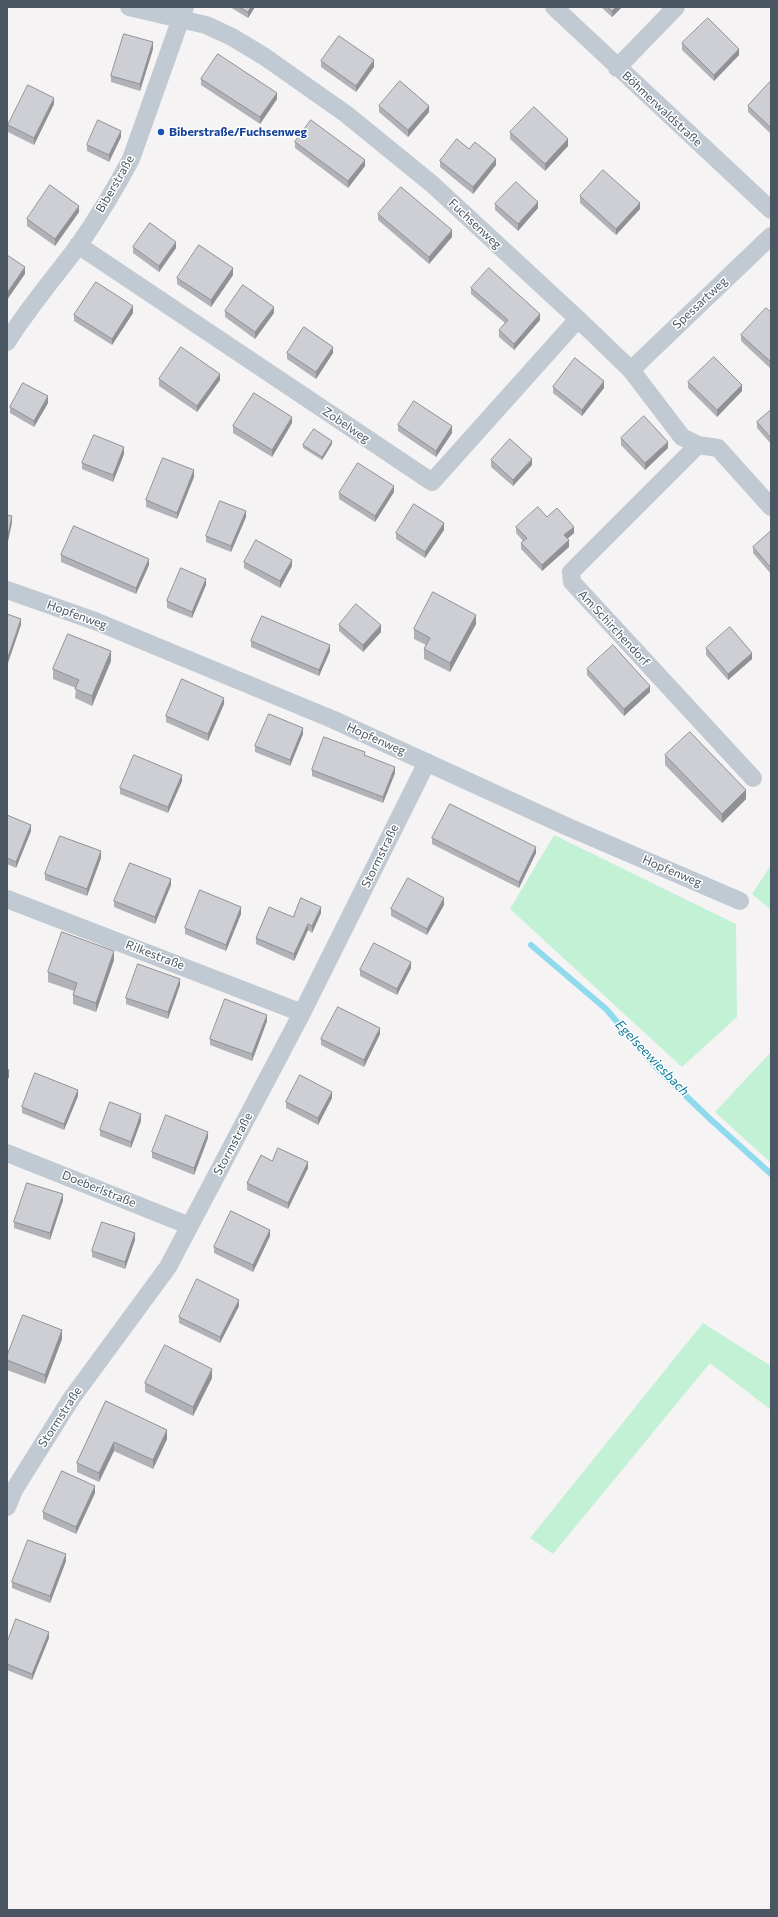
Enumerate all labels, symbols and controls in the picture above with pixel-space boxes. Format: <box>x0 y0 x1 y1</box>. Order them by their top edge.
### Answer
street label: Böhmerwaldstraße <box>619 68 705 150</box>
place label: Biberstraße/Fuchsenweg <box>169 125 307 139</box>
marker: Biberstraße/Fuchsenweg <box>156 127 166 137</box>
street label: Biberstraße <box>93 153 137 215</box>
street label: Fuchsenweg <box>446 196 504 252</box>
street label: Spessartweg <box>670 274 730 332</box>
street label: Zobelweg <box>320 404 372 446</box>
street label: Am Schirchendorf <box>575 587 653 669</box>
street label: Hopfenweg <box>45 597 109 633</box>
street label: Hopfenweg <box>344 720 408 758</box>
street label: Stormstraße <box>358 822 402 890</box>
street label: Hopfenweg <box>640 852 704 890</box>
street label: Rilkestraße <box>124 937 186 973</box>
water label: Egelseewiesbach <box>612 1017 692 1099</box>
street label: Stormstraße <box>210 1110 256 1178</box>
street label: Doeberlstraße <box>60 1168 138 1210</box>
street label: Stormstraße <box>35 1384 85 1450</box>

